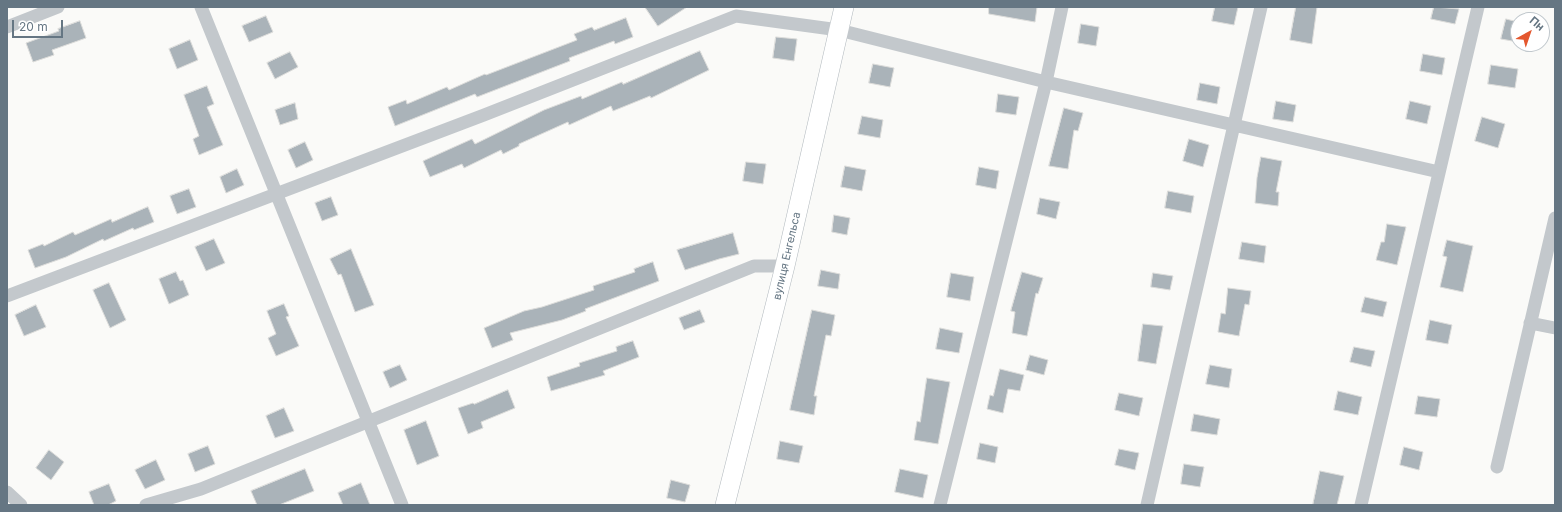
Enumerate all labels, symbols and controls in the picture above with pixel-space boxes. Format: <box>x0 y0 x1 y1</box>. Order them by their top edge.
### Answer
scale bar <box>14 12 65 38</box>
north arrow <box>1510 12 1550 52</box>
text: Пн <box>1527 13 1547 34</box>
text: 20 m <box>19 19 48 34</box>
street label: вулиця Енгельса <box>770 211 804 301</box>

